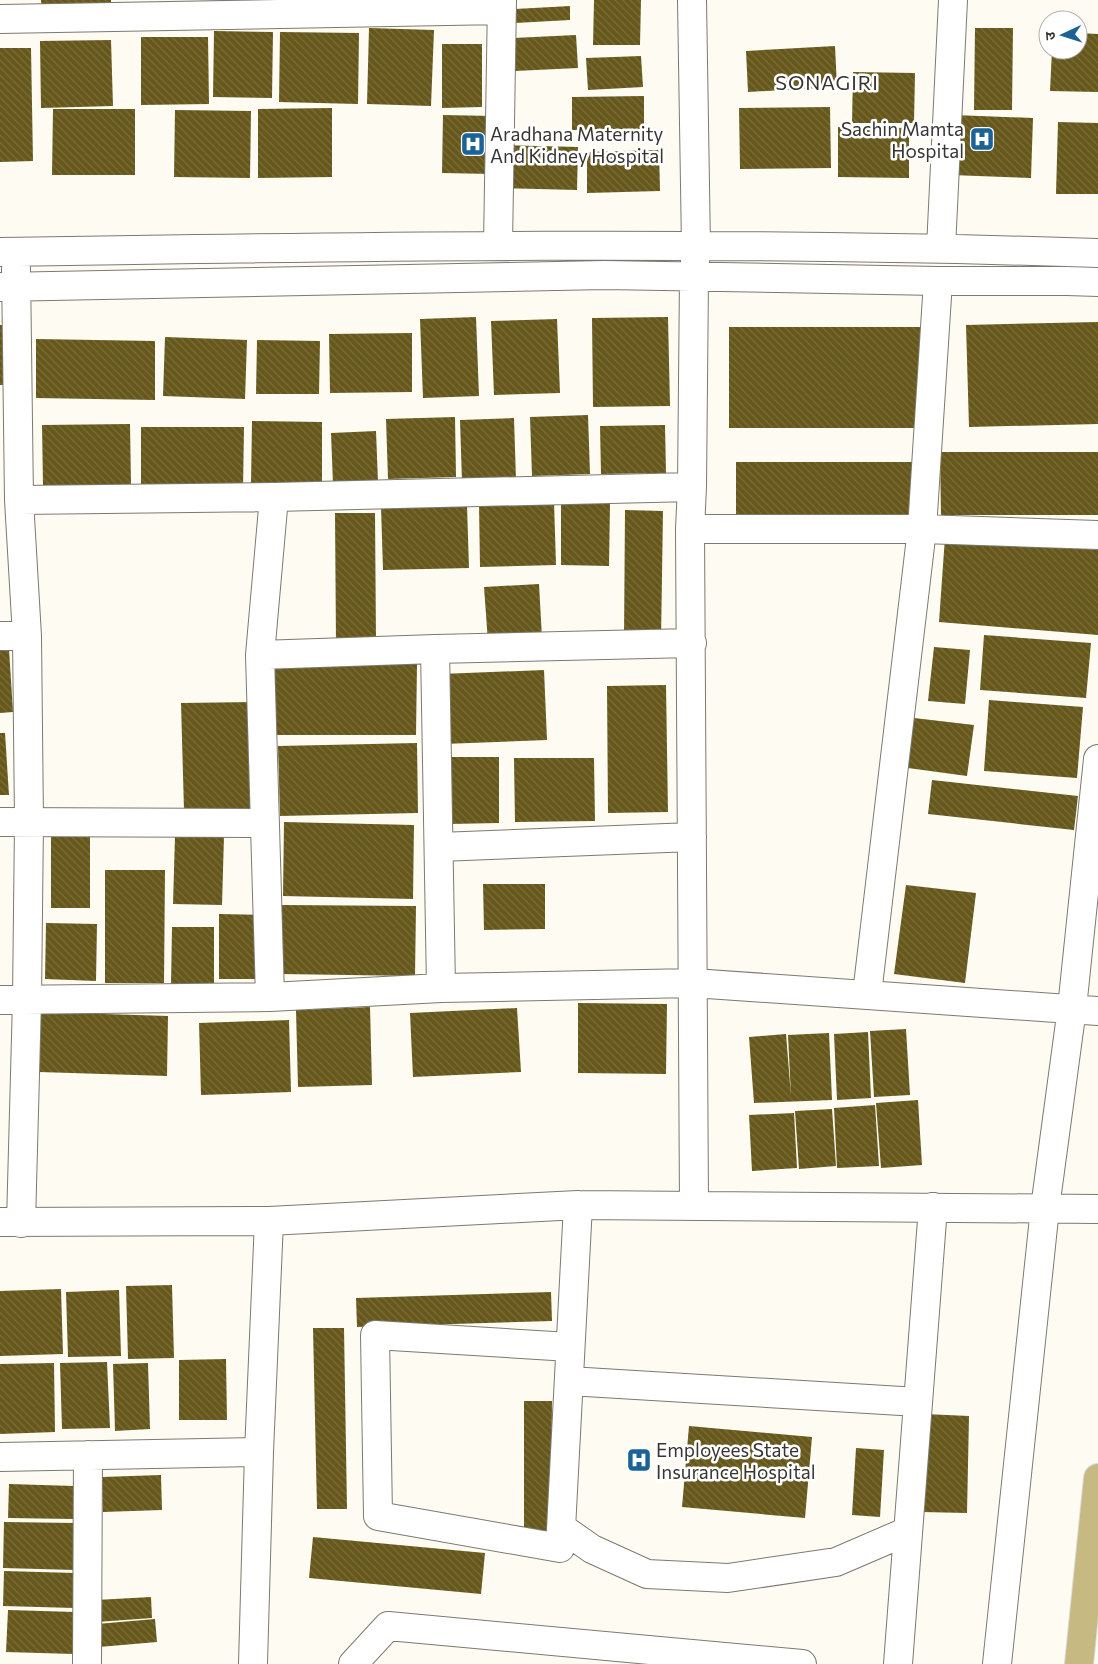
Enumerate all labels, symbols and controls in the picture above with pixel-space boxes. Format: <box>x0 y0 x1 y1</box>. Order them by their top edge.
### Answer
north arrow <box>1038 10 1088 60</box>
text: उ <box>1041 30 1058 41</box>
district label: SONAGIRI <box>775 70 879 94</box>
place label: Sachin Mamta Hospital <box>841 117 964 162</box>
place label: Aradhana Maternity And Kidney Hospital <box>490 122 664 167</box>
hospital icon: Sachin Mamta Hospital <box>969 126 995 152</box>
hospital icon: Aradhana Maternity And Kidney Hospital <box>460 131 486 157</box>
place label: Employees State Insurance Hospital <box>656 1438 815 1483</box>
hospital icon: Employees State Insurance Hospital <box>626 1447 652 1473</box>

